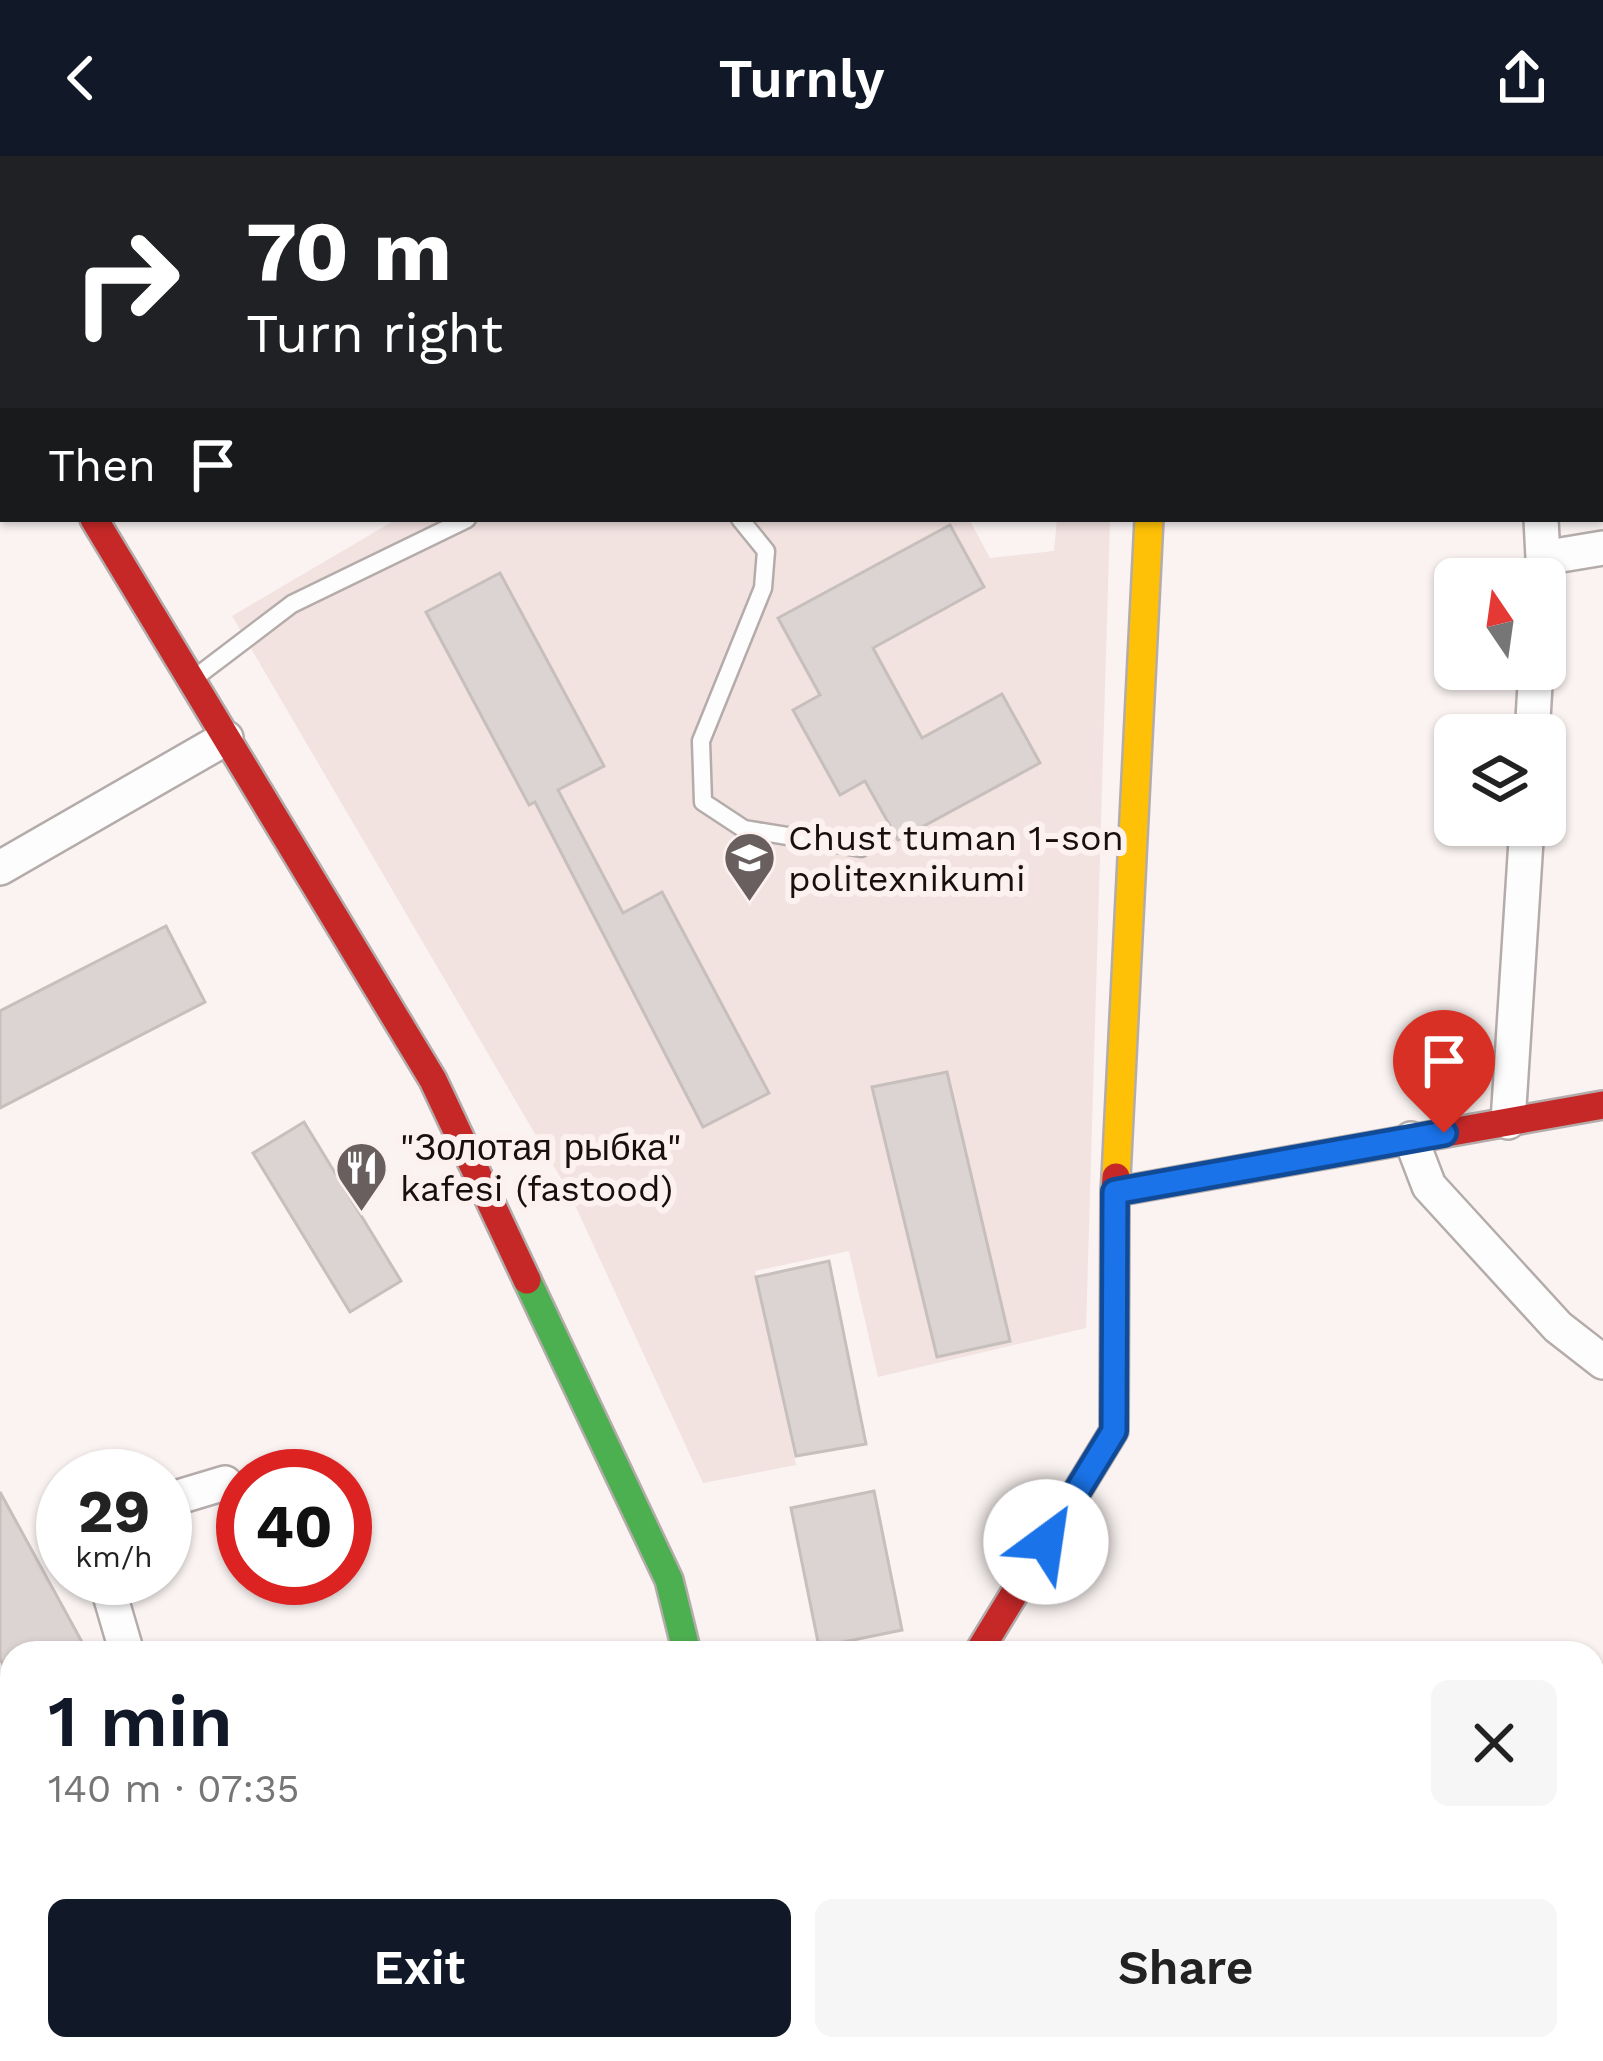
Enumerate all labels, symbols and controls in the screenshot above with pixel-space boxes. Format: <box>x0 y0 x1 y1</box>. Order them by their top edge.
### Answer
icon: back <box>48 45 114 111</box>
icon: share <box>1489 45 1555 111</box>
text: Turnly <box>718 47 885 110</box>
text: 70 m <box>246 202 452 300</box>
icon: right <box>48 204 204 360</box>
text: Turn right <box>246 302 503 365</box>
icon: arrive <box>180 432 246 498</box>
text: Then <box>48 439 156 492</box>
north arrow <box>1434 558 1566 690</box>
map controls <box>1434 558 1566 846</box>
button: layers <box>1434 714 1566 846</box>
place label: Chust tuman 1-son politexnikumi <box>788 817 1124 900</box>
school or university icon: Chust tuman 1-son politexnikumi <box>721 830 777 904</box>
pin <box>1393 1010 1495 1133</box>
icon: arrive <box>1411 1028 1477 1094</box>
place label: "Золотая рыбка" kafesi (fastood) <box>400 1127 682 1210</box>
restaurant icon: "Золотая рыбка" kafesi (fastood) <box>333 1140 389 1214</box>
speed limit sign: 40 <box>216 1449 372 1605</box>
text: 29 <box>78 1476 150 1547</box>
position arrow <box>983 1479 1109 1605</box>
text: km/h <box>75 1539 153 1574</box>
text: 1 min <box>48 1679 233 1763</box>
button: close <box>1431 1680 1557 1806</box>
text: 140 m · 07:35 <box>48 1766 300 1811</box>
button: Exit <box>48 1899 791 2037</box>
button: Share <box>815 1899 1557 2037</box>

